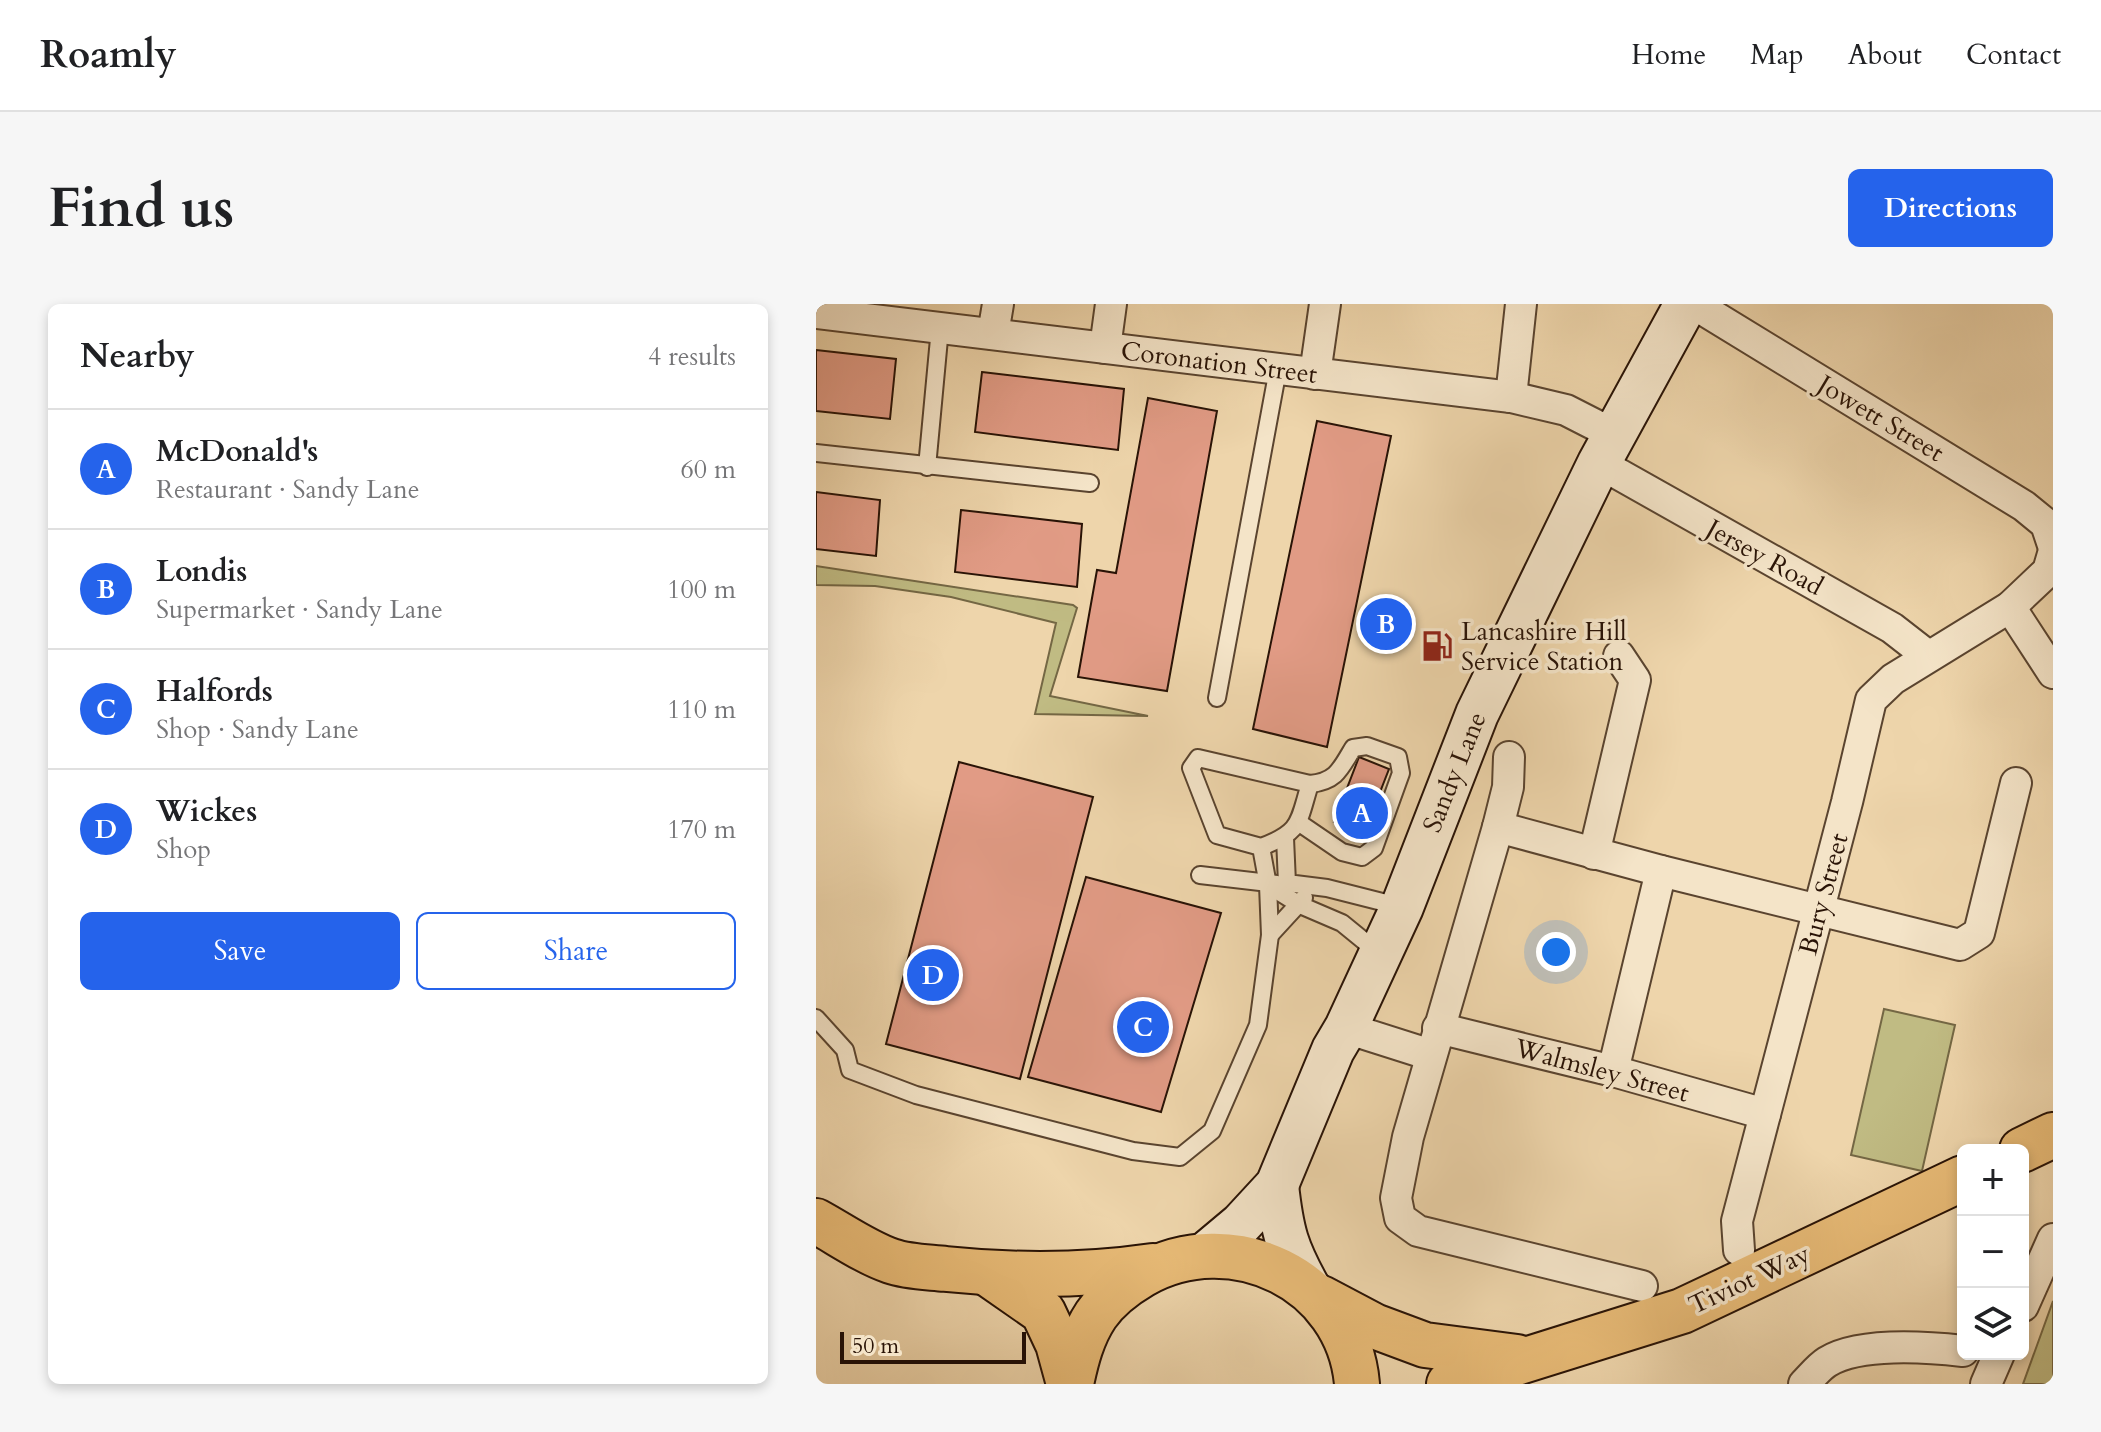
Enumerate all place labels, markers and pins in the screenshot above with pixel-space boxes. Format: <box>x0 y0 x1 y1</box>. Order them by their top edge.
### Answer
pin: B <box>1360 594 1412 654</box>
place label: Lancashire Hill Service Station <box>1461 614 1627 679</box>
fuel station icon: Lancashire Hill Service Station <box>1420 629 1454 663</box>
pin: A <box>1336 783 1388 843</box>
pin: D <box>907 945 959 1005</box>
pin: C <box>1117 997 1169 1057</box>

